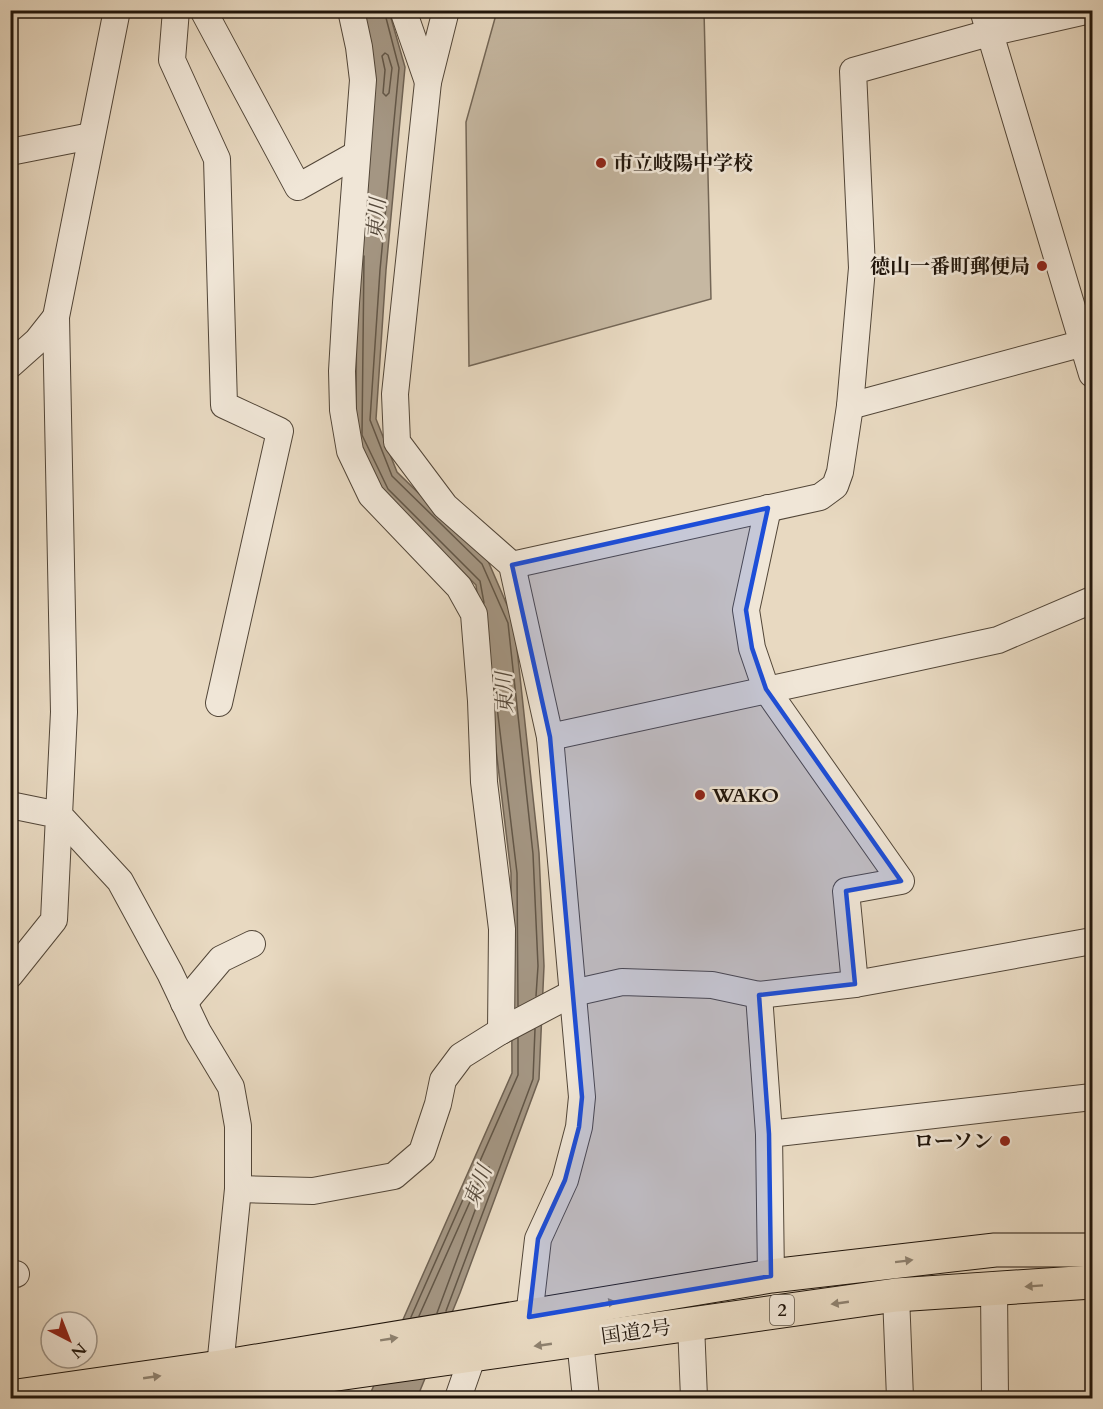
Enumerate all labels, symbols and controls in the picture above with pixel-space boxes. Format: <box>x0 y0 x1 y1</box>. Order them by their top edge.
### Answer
place label: 市立岐陽中学校 <box>613 150 753 177</box>
marker: 市立岐陽中学校 <box>594 156 608 170</box>
water label: 東川 <box>361 195 393 241</box>
place label: 徳山一番町郵便局 <box>870 253 1030 280</box>
marker: 徳山一番町郵便局 <box>1035 259 1049 273</box>
water label: 東川 <box>490 670 520 714</box>
place label: WAKO <box>711 782 779 809</box>
marker: WAKO <box>693 788 707 802</box>
place label: ローソン <box>914 1128 993 1155</box>
marker: ローソン <box>998 1134 1012 1148</box>
water label: 東川 <box>457 1159 500 1211</box>
one-way arrow <box>894 1257 913 1266</box>
one-way arrow <box>1025 1281 1044 1291</box>
road number: 2 <box>770 1295 794 1325</box>
one-way arrow <box>830 1298 849 1307</box>
one-way arrow <box>597 1299 616 1308</box>
north arrow <box>39 1310 99 1370</box>
street label: 国道2号 <box>599 1314 673 1350</box>
one-way arrow <box>380 1334 399 1343</box>
text: N <box>66 1338 91 1363</box>
one-way arrow <box>533 1341 552 1350</box>
one-way arrow <box>142 1372 161 1381</box>

